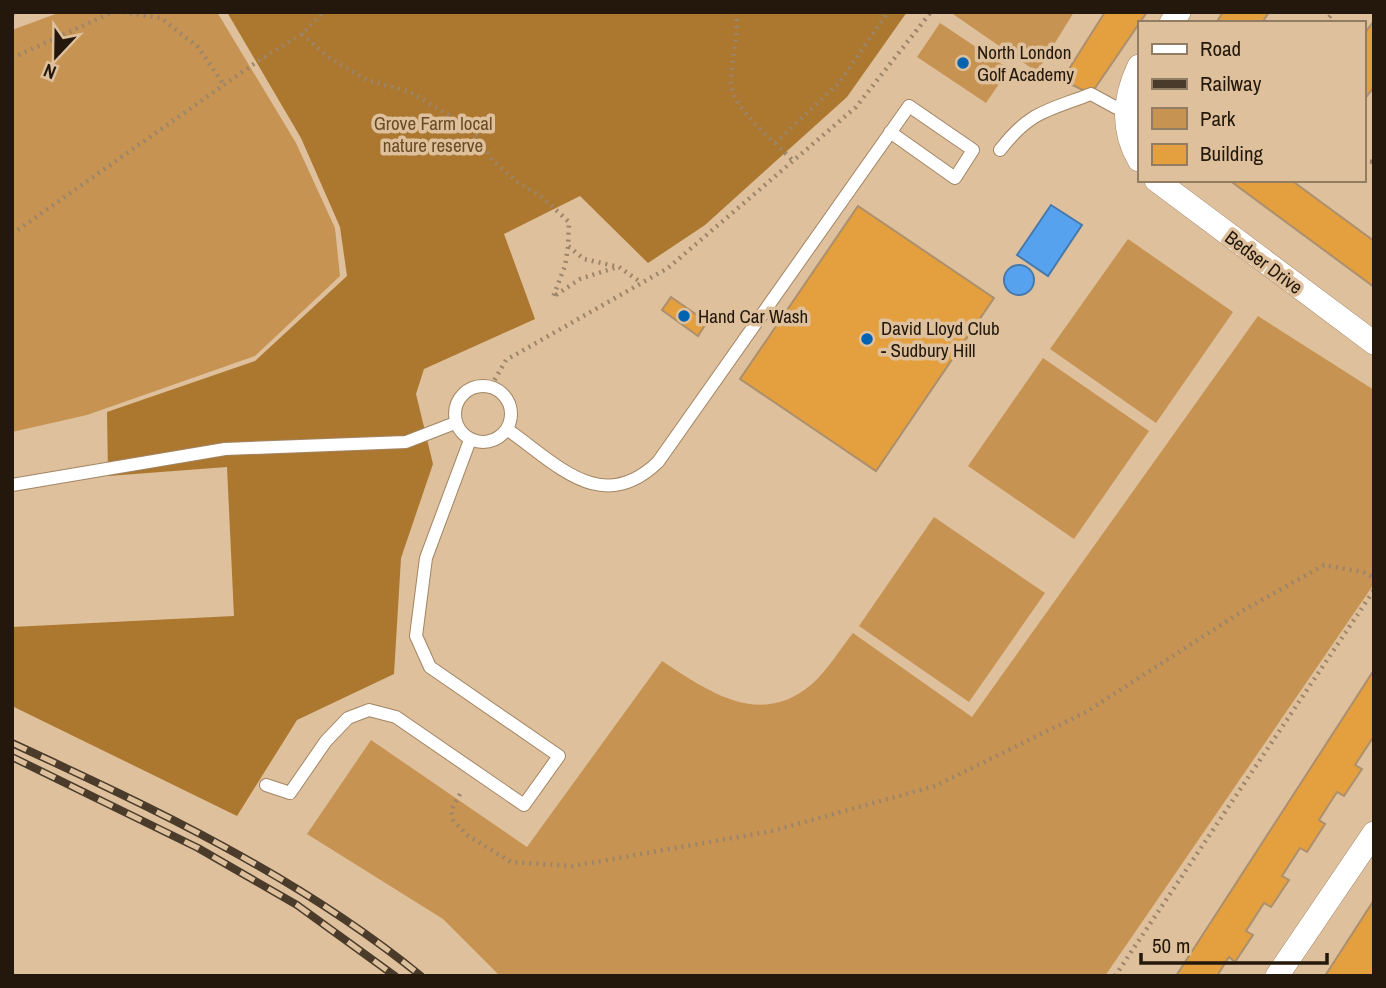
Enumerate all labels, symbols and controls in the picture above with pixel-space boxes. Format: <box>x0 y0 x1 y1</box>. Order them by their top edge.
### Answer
north arrow <box>21 21 91 91</box>
legend <box>1138 21 1365 182</box>
text: Road <box>1200 34 1241 63</box>
place label: North London Golf Academy <box>977 39 1074 87</box>
marker: North London Golf Academy <box>955 55 971 71</box>
text: N <box>40 58 60 86</box>
text: Railway <box>1200 69 1262 98</box>
text: Park <box>1200 104 1236 133</box>
park label: Grove Farm local nature reserve <box>374 110 492 158</box>
text: Building <box>1200 139 1264 168</box>
street label: Bedser Drive <box>1220 224 1308 300</box>
place label: Hand Car Wash <box>698 303 808 329</box>
marker: Hand Car Wash <box>676 308 692 324</box>
place label: David Lloyd Club - Sudbury Hill <box>881 315 1000 363</box>
marker: David Lloyd Club - Sudbury Hill <box>859 331 875 347</box>
scale bar <box>1141 922 1326 966</box>
text: 50 m <box>1152 931 1190 960</box>

